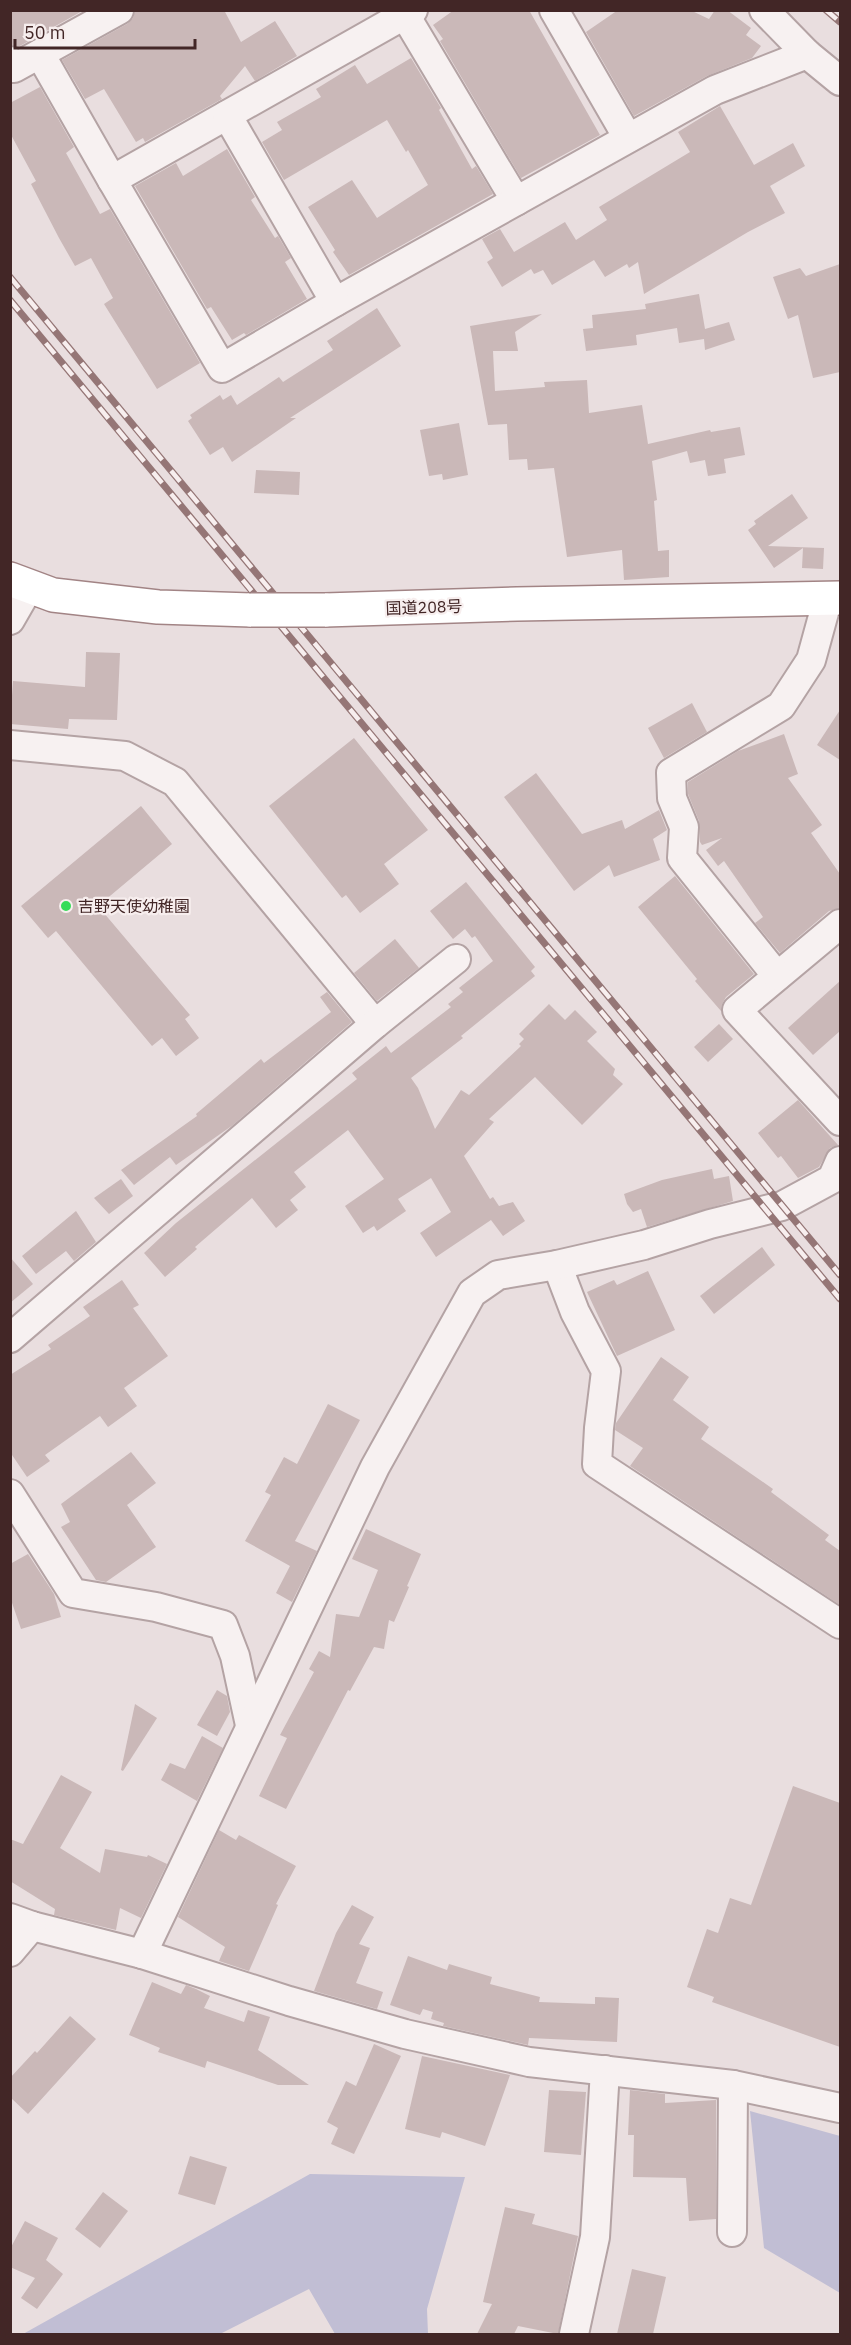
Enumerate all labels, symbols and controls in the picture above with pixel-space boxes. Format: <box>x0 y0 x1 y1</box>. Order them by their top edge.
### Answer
scale bar <box>15 12 195 50</box>
text: 50 m <box>24 21 66 44</box>
street label: 国道208号 <box>385 596 463 618</box>
place label: 吉野天使幼稚園 <box>78 896 190 916</box>
marker: 吉野天使幼稚園 <box>59 899 73 913</box>

